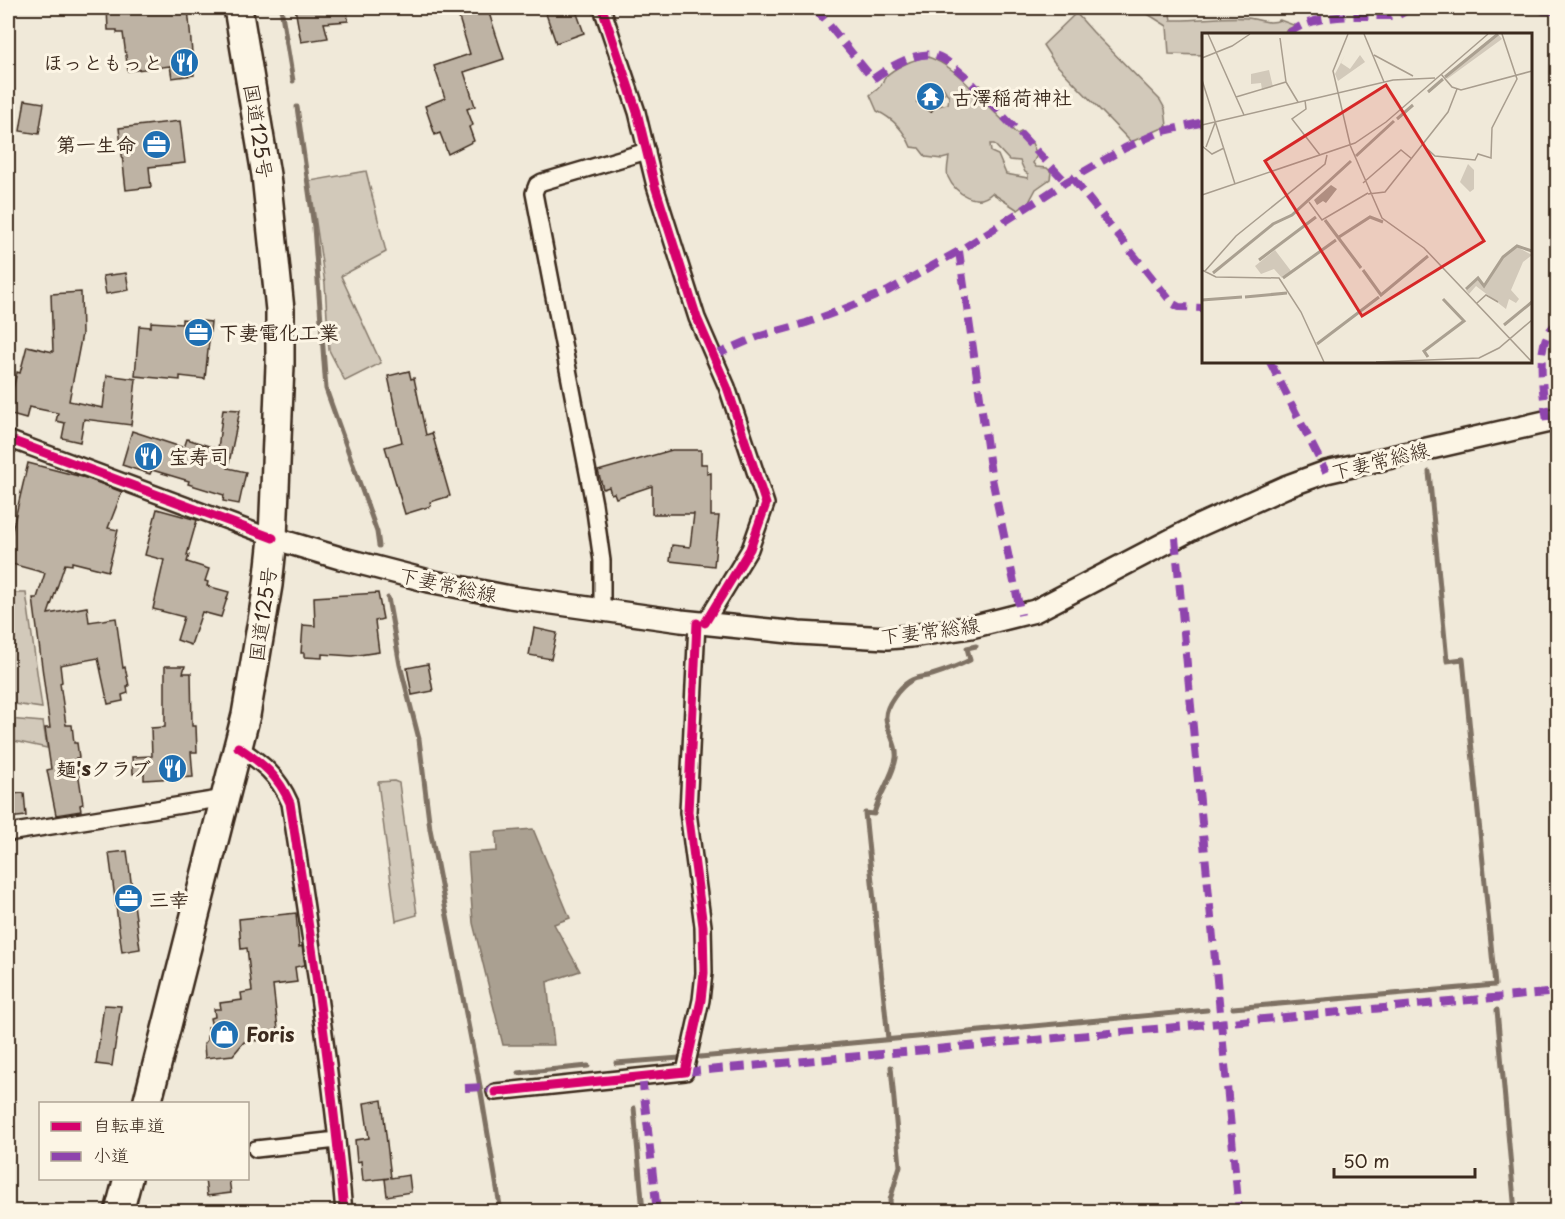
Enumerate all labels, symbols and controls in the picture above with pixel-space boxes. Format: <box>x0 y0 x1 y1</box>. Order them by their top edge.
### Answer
inset map <box>1202 33 1532 363</box>
restaurant icon: ほっともっと <box>168 46 200 78</box>
place label: ほっともっと <box>43 47 163 77</box>
street label: 国道125号 <box>237 81 281 181</box>
temple icon: 古澤稲荷神社 <box>915 81 947 113</box>
place label: 古澤稲荷神社 <box>952 82 1072 112</box>
office icon: 第一生命 <box>141 128 173 160</box>
place label: 第一生命 <box>56 129 136 159</box>
office icon: 下妻電化工業 <box>182 316 214 348</box>
place label: 下妻電化工業 <box>219 317 339 347</box>
street label: 下妻常総線 <box>1328 433 1432 487</box>
restaurant icon: 宝寿司 <box>132 440 164 472</box>
place label: 宝寿司 <box>169 441 229 471</box>
street label: 下妻常総線 <box>396 559 500 609</box>
street label: 国道125号 <box>240 565 284 663</box>
street label: 下妻常総線 <box>879 609 981 651</box>
restaurant icon: 麺'sクラブ <box>156 752 188 784</box>
place label: 麺'sクラブ <box>56 753 151 783</box>
office icon: 三幸 <box>112 883 144 915</box>
place label: 三幸 <box>149 884 189 914</box>
shop icon: Foris <box>209 1018 241 1050</box>
place label: Foris <box>246 1019 295 1049</box>
legend <box>39 1102 249 1180</box>
text: 自転車道 <box>93 1111 165 1138</box>
text: 小道 <box>93 1141 129 1168</box>
scale bar <box>1334 1141 1475 1179</box>
text: 50 m <box>1343 1147 1390 1174</box>

